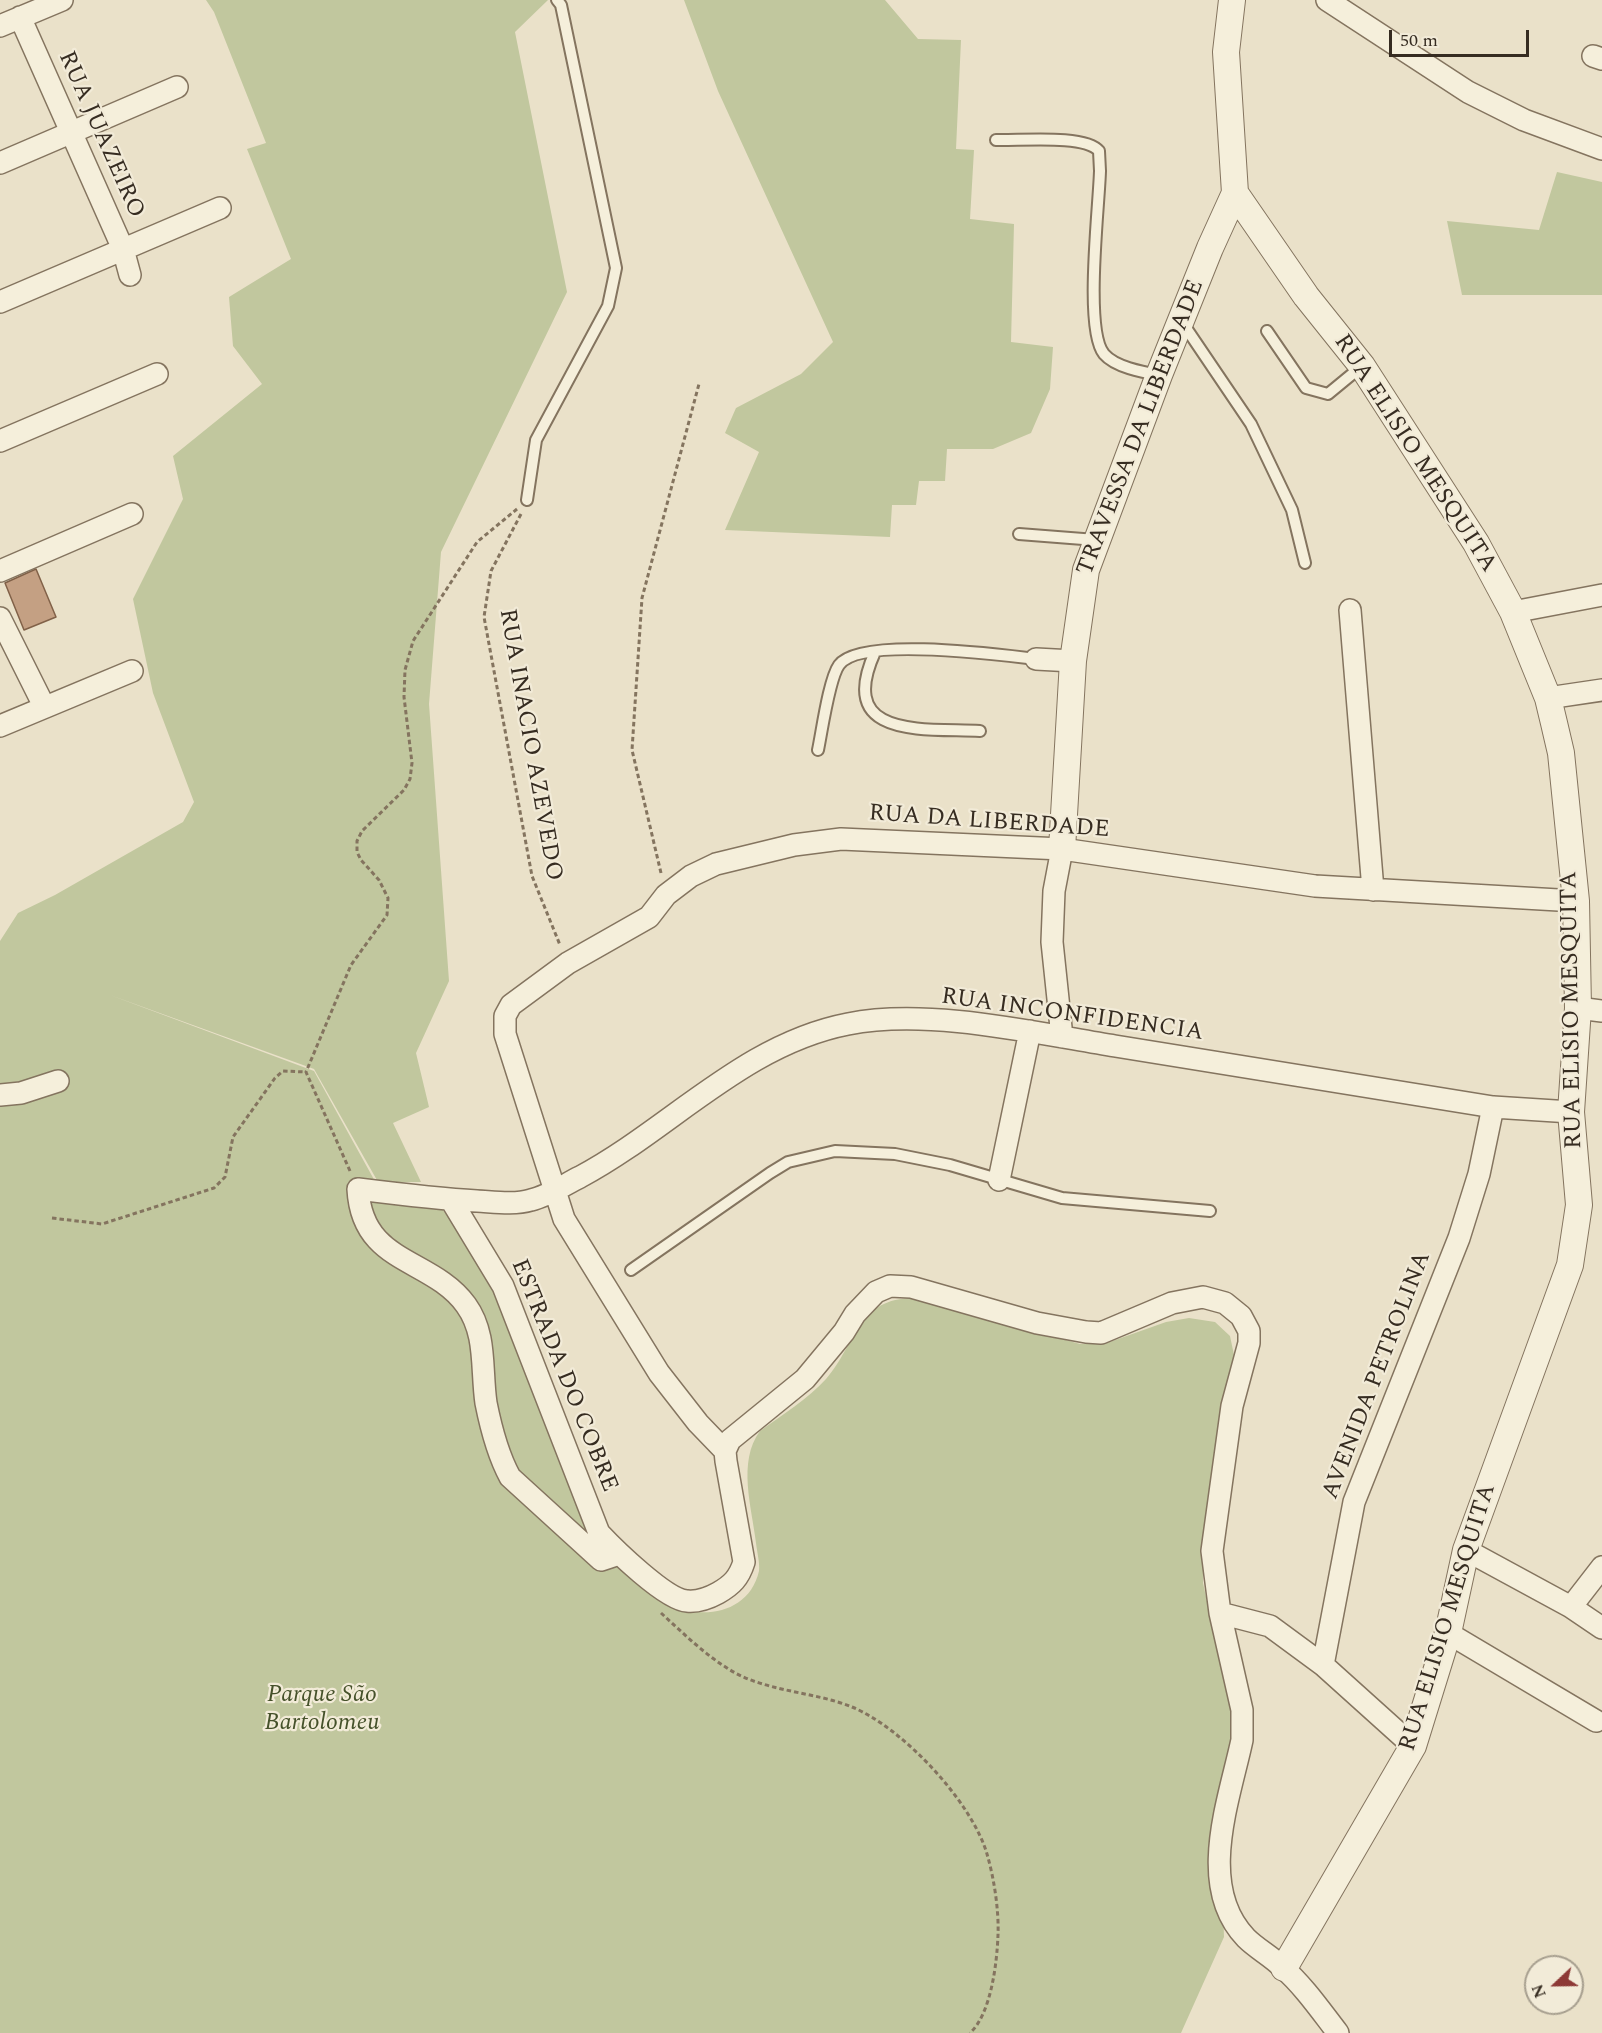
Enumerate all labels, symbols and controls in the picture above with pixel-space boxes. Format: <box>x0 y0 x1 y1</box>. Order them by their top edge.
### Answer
scale bar <box>1392 18 1532 56</box>
text: 50 m <box>1400 27 1438 54</box>
street label: RUA JUAZEIRO <box>50 47 150 223</box>
street label: TRAVESSA DA LIBERDADE <box>1072 276 1212 580</box>
street label: RUA ELISIO MESQUITA <box>1326 330 1502 578</box>
street label: RUA INACIO AZEVEDO <box>491 607 567 883</box>
street label: RUA DA LIBERDADE <box>868 800 1110 846</box>
street label: RUA ELISIO MESQUITA <box>1556 871 1590 1149</box>
street label: RUA INCONFIDENCIA <box>939 983 1205 1049</box>
street label: AVENIDA PETROLINA <box>1317 1248 1439 1504</box>
street label: ESTRADA DO COBRE <box>503 1255 623 1497</box>
street label: RUA ELISIO MESQUITA <box>1395 1481 1503 1755</box>
park label: Parque São Bartolomeu <box>264 1682 380 1738</box>
north arrow <box>1524 1955 1584 2015</box>
text: N <box>1526 1980 1553 2002</box>

